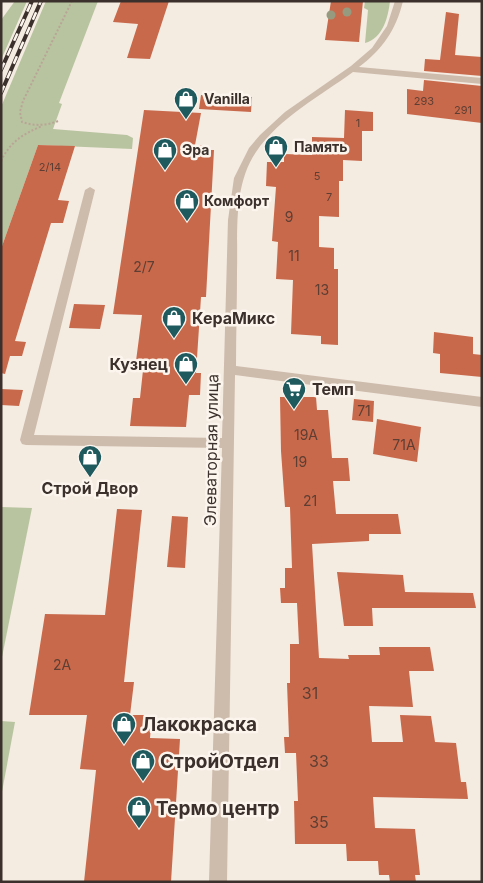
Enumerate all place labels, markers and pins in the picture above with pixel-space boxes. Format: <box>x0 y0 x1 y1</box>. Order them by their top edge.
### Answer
shop icon: Vanilla <box>173 86 199 120</box>
place label: Vanilla <box>204 90 250 107</box>
shop icon: Память <box>263 134 289 168</box>
shop icon: Эра <box>152 137 178 171</box>
place label: Память <box>294 138 348 155</box>
place label: Эра <box>182 141 209 158</box>
shop icon: Комфорт <box>174 188 200 222</box>
place label: Комфорт <box>204 192 269 209</box>
shop icon: КераМикс <box>161 305 187 339</box>
place label: КераМикс <box>192 308 275 328</box>
shop icon: Кузнец <box>173 351 199 385</box>
place label: Кузнец <box>109 354 169 374</box>
supermarket icon: Темп <box>281 376 307 410</box>
place label: Темп <box>312 379 354 399</box>
shop icon: Строй Двор <box>77 444 103 478</box>
place label: Строй Двор <box>42 478 138 498</box>
shop icon: Лакокраска <box>111 711 137 745</box>
place label: Лакокраска <box>142 713 257 736</box>
shop icon: СтройОтдел <box>130 748 156 782</box>
place label: СтройОтдел <box>160 750 279 773</box>
shop icon: Термо центр <box>126 795 152 829</box>
place label: Термо центр <box>156 797 280 820</box>

